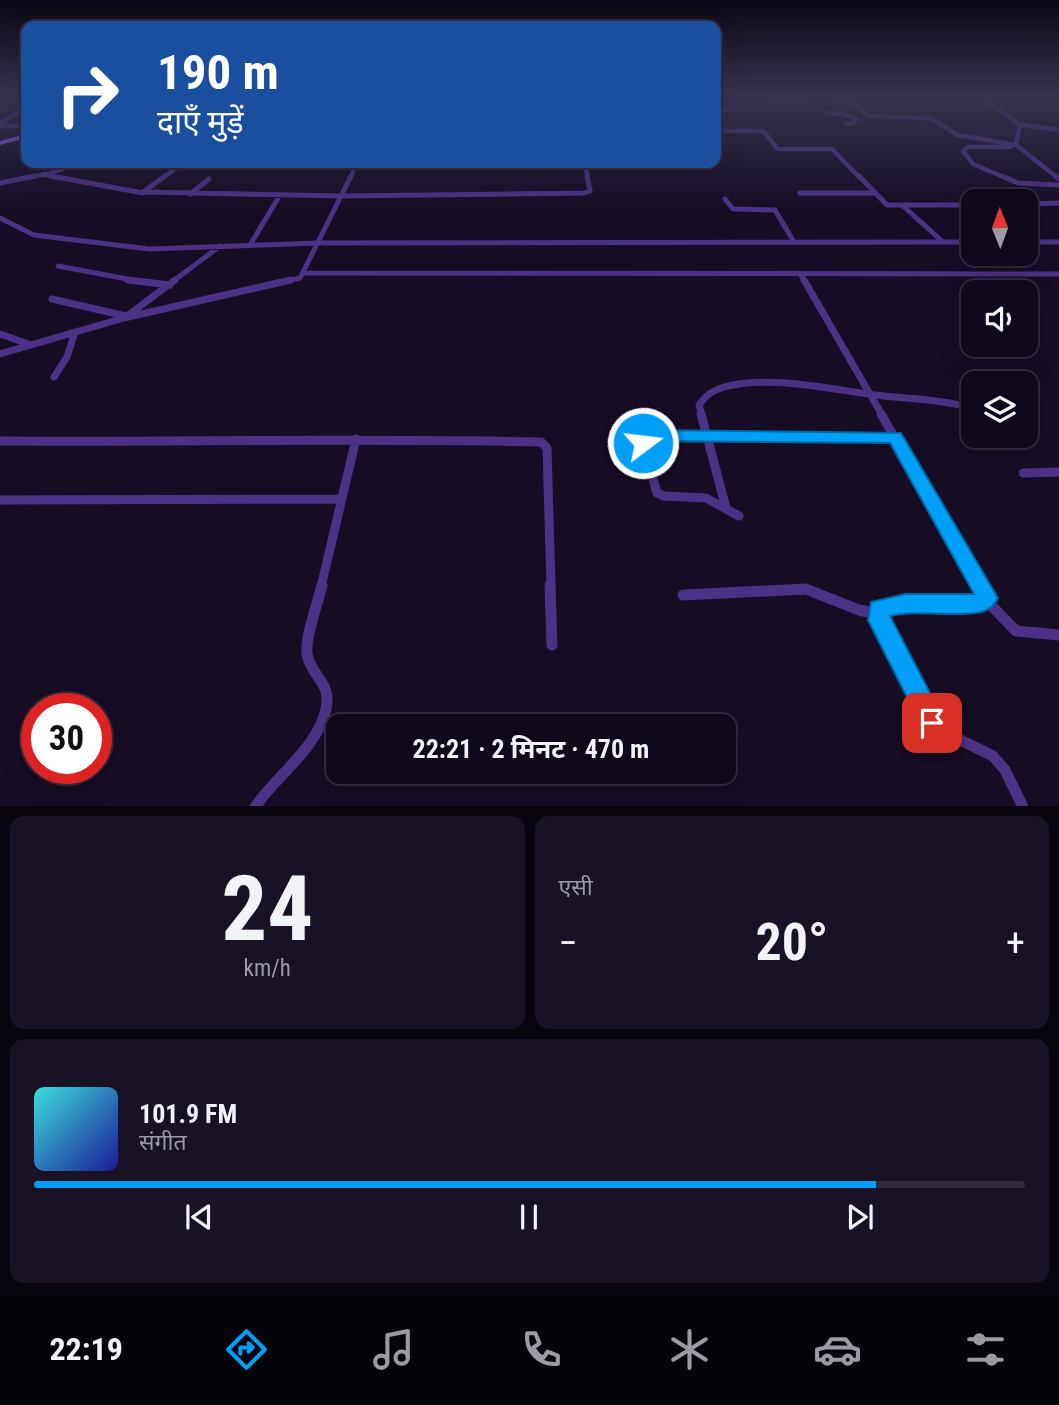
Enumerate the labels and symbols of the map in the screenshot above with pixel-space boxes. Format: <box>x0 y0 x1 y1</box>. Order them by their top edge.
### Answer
north arrow <box>961 189 1038 266</box>
position arrow <box>606 406 680 480</box>
speed limit sign: 30 <box>21 693 112 784</box>
pin <box>902 693 962 753</box>

